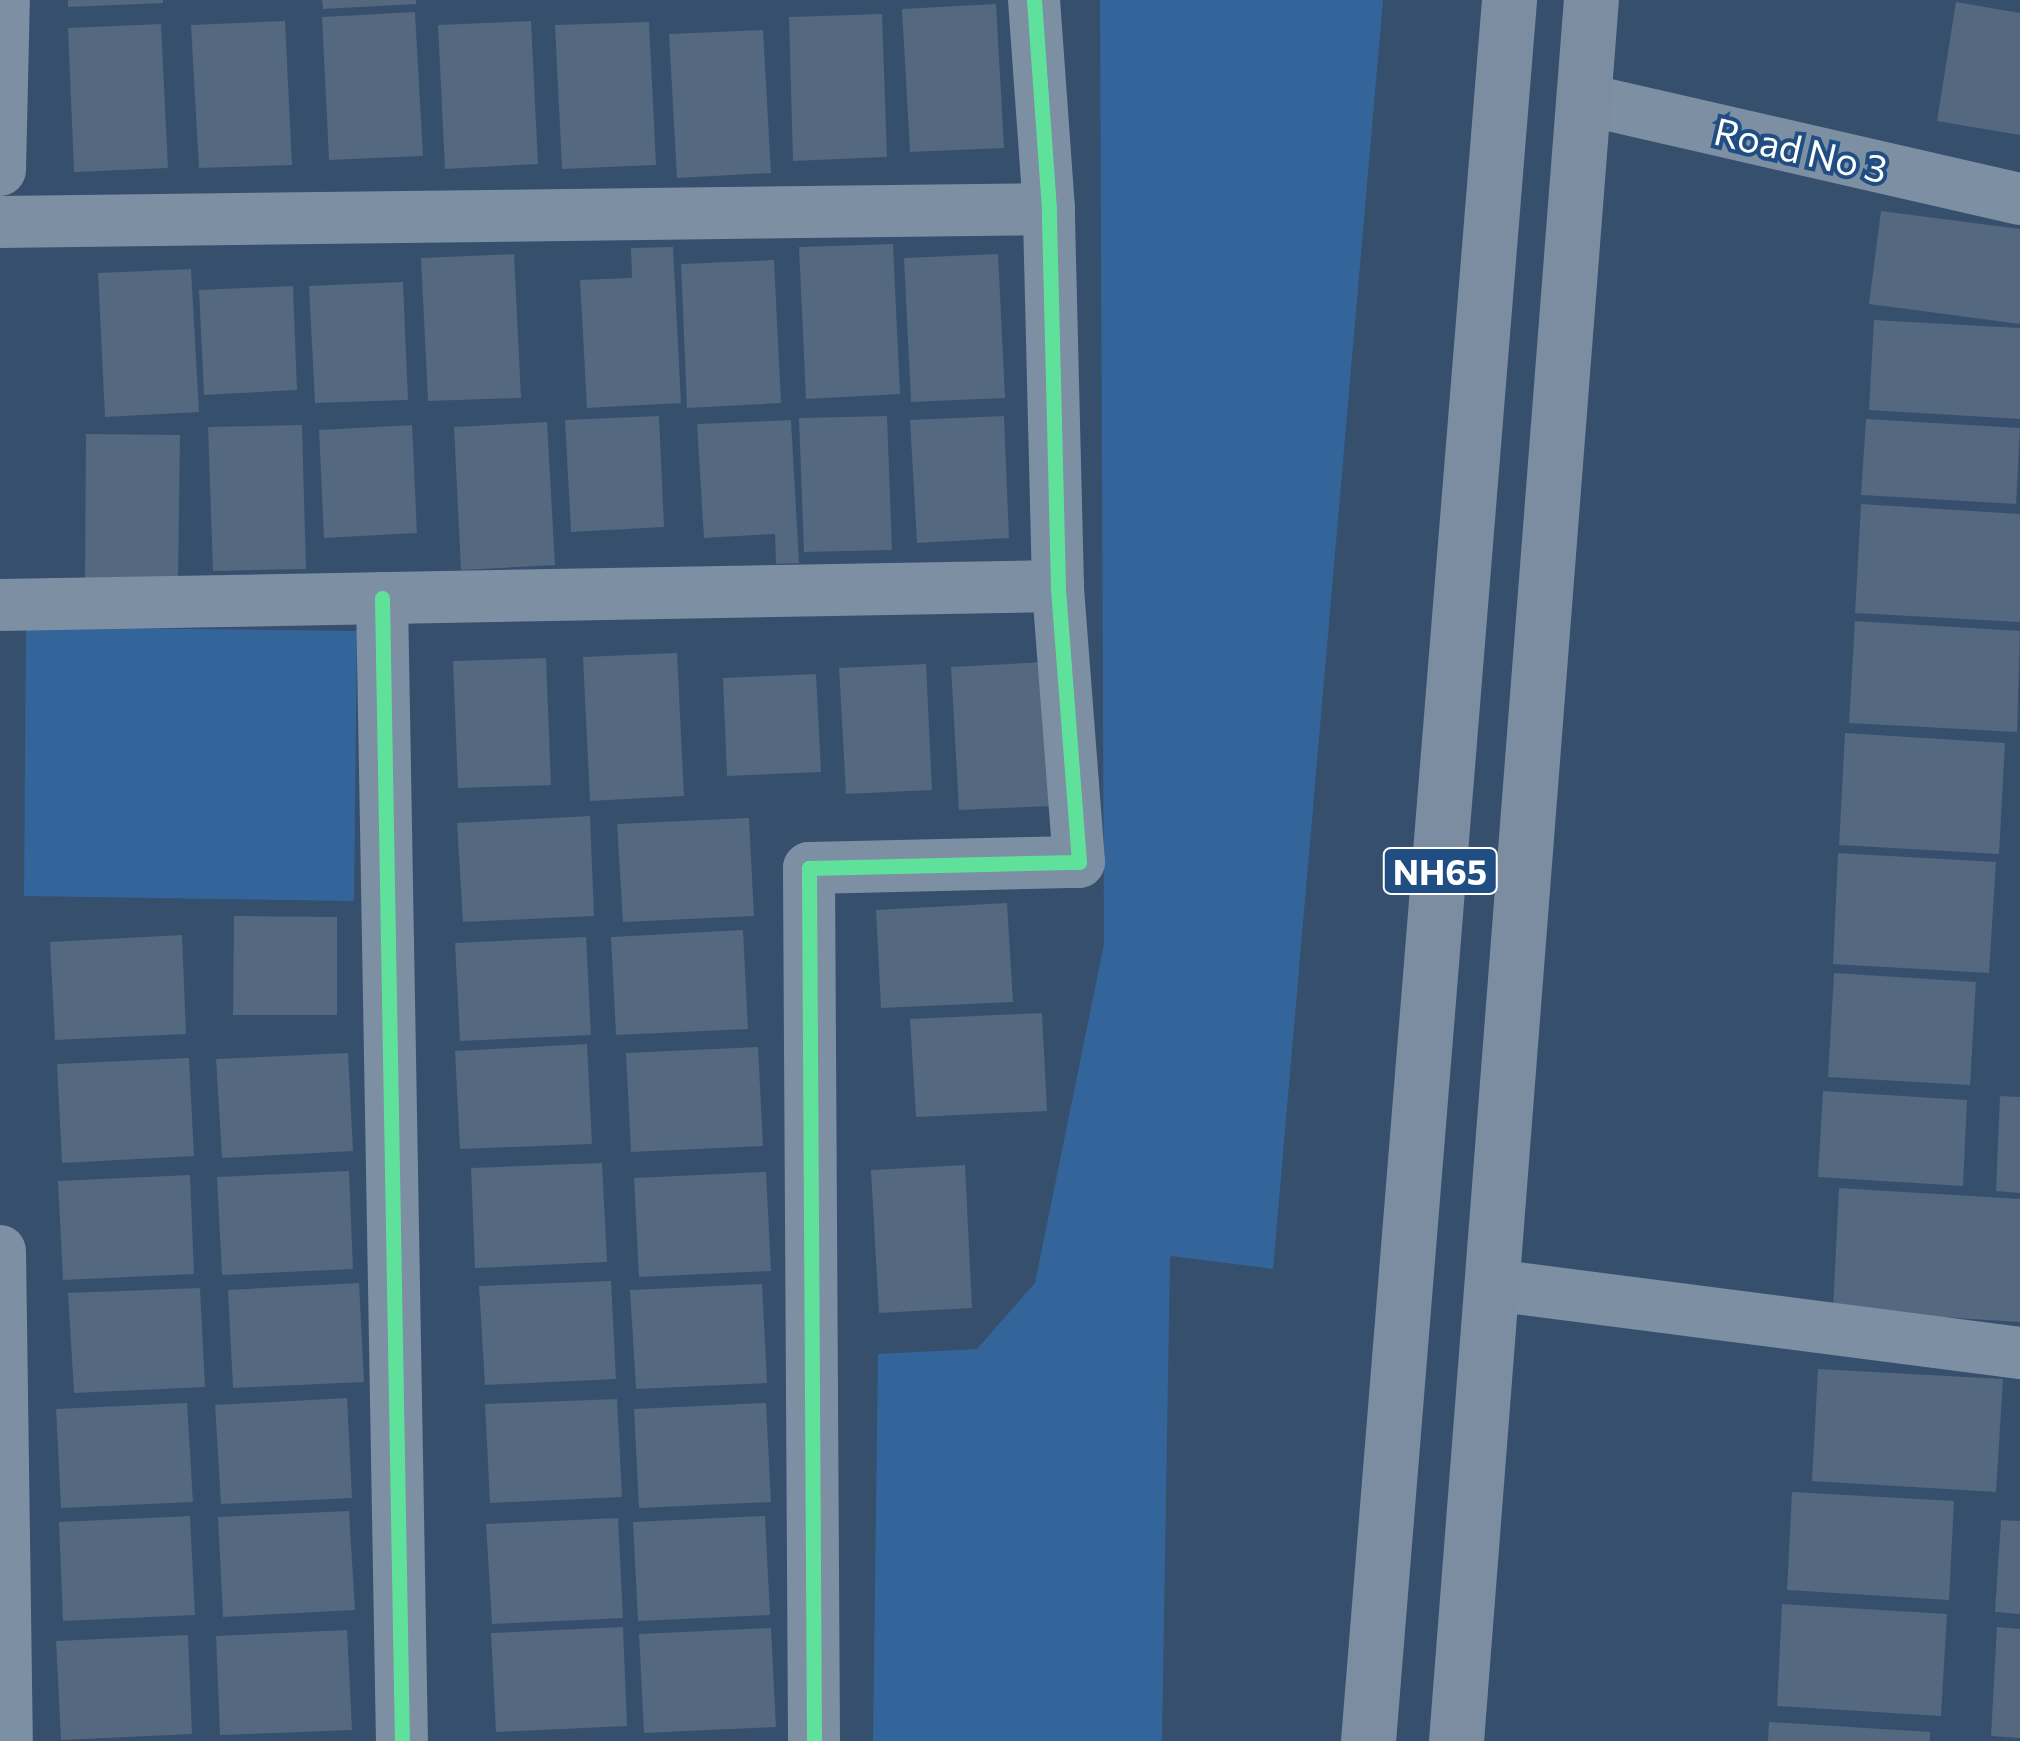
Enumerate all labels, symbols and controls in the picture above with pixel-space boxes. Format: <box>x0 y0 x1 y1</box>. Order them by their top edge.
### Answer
street label: Road No 3 <box>1710 107 1892 191</box>
road number: NH65 <box>1382 841 1498 901</box>

